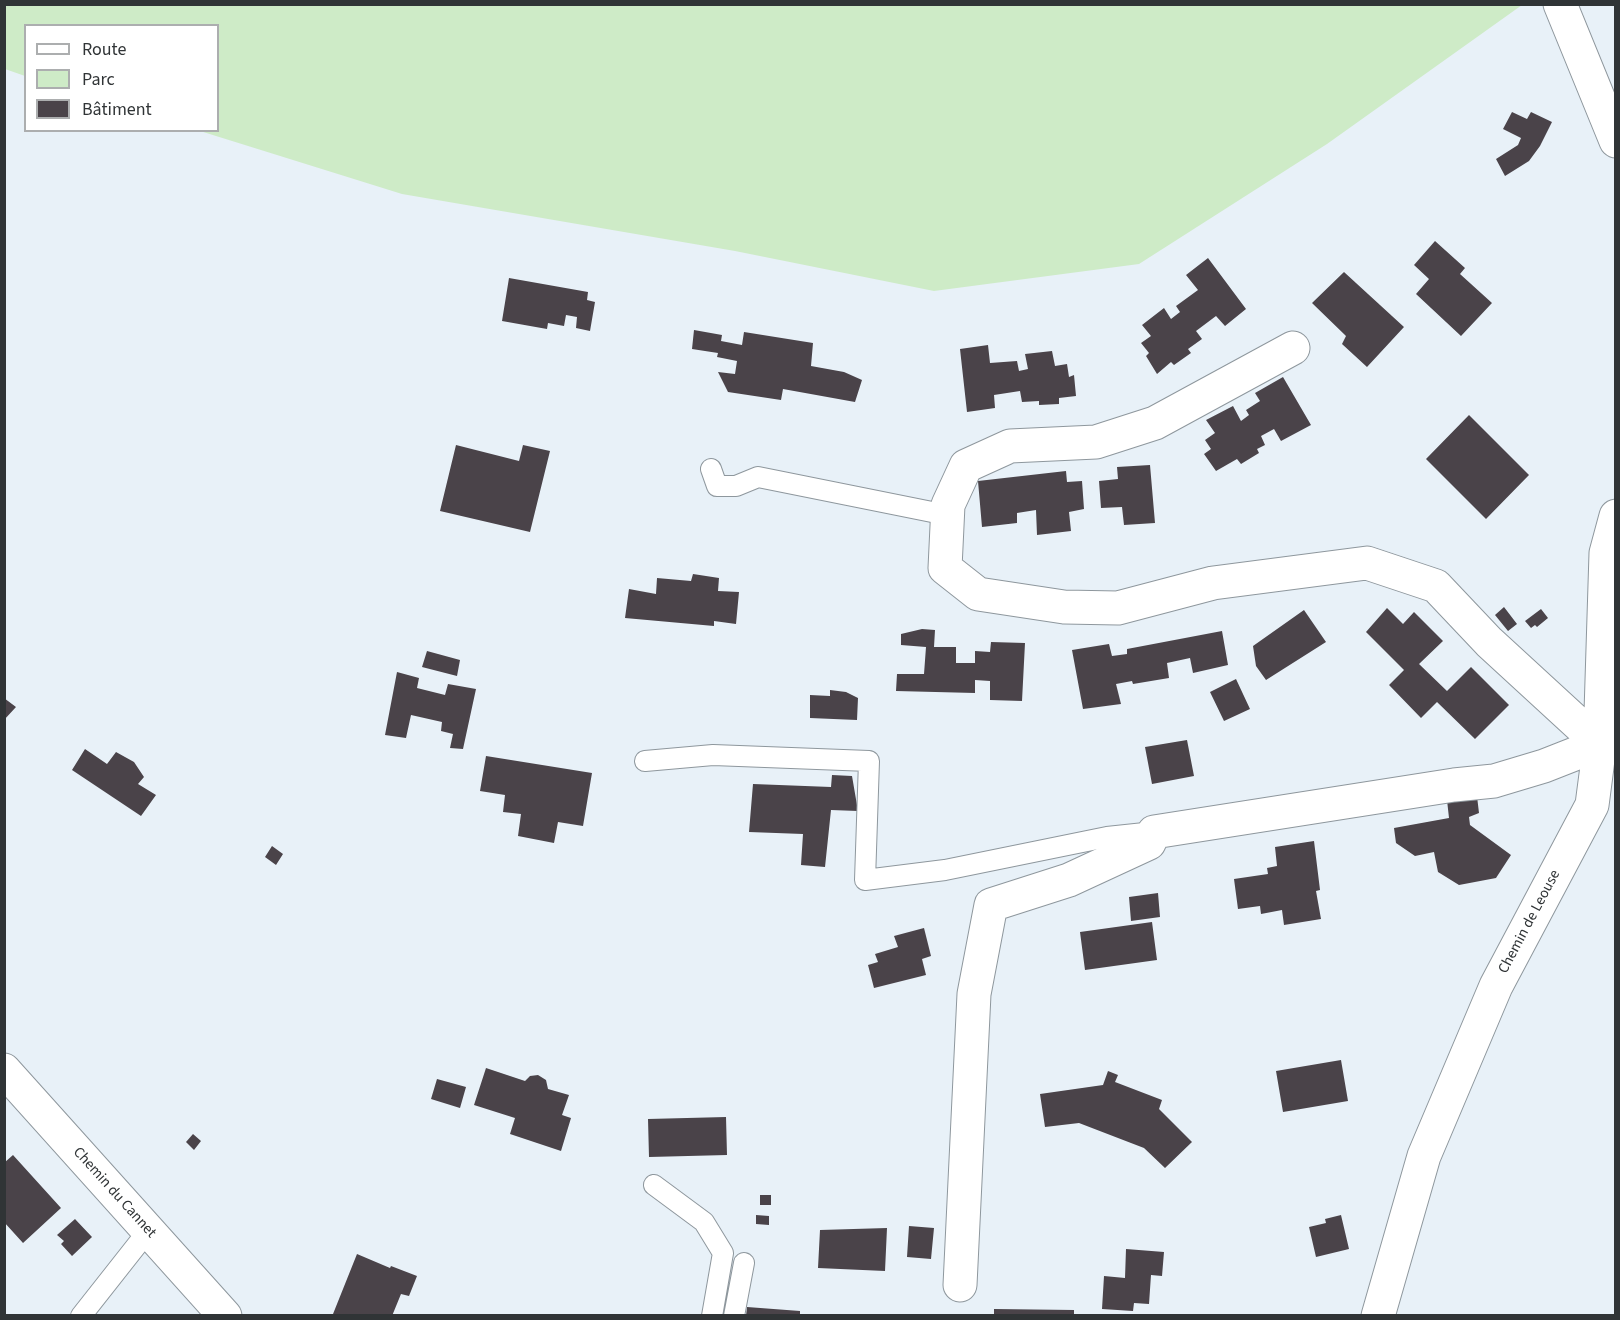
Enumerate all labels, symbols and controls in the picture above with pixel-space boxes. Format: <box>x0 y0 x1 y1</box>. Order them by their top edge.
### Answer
legend <box>24 24 219 132</box>
text: Route <box>82 37 126 62</box>
text: Parc <box>82 67 115 92</box>
text: Bâtiment <box>82 97 152 122</box>
street label: Chemin de Leouse <box>1495 867 1565 977</box>
street label: Chemin du Cannet <box>69 1144 159 1242</box>

